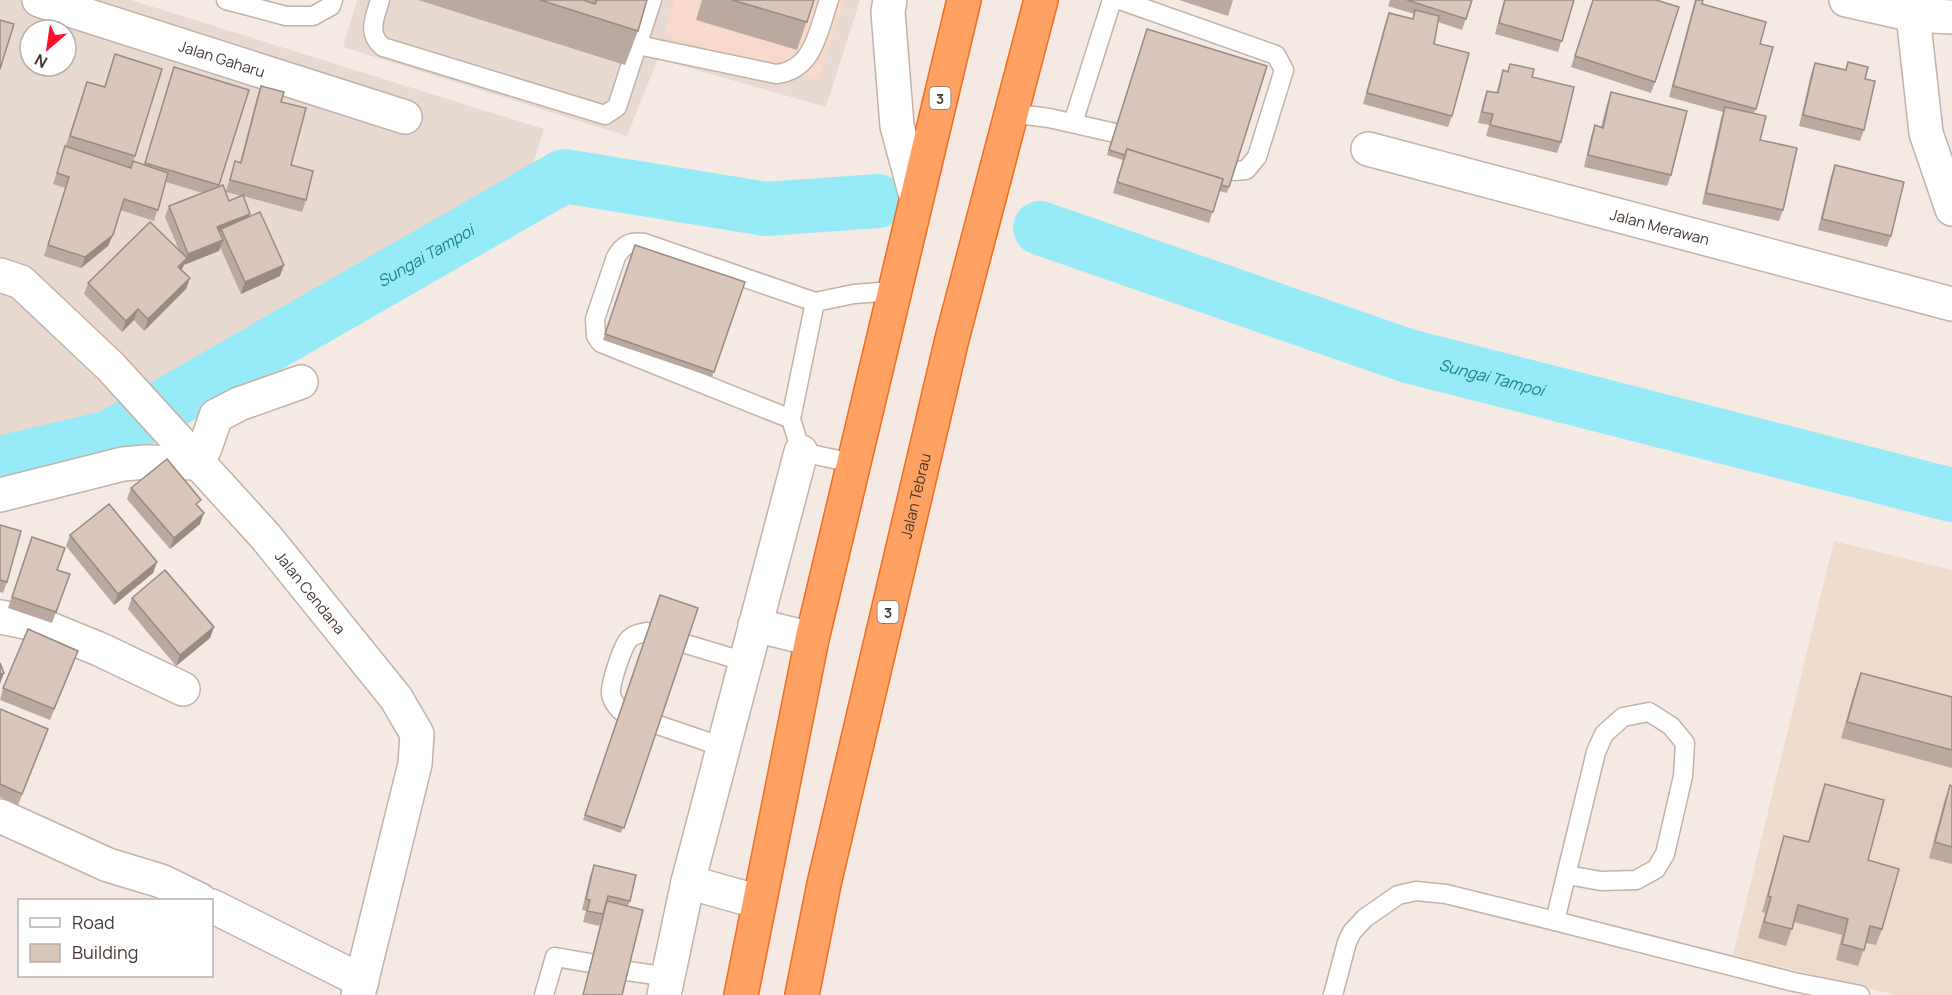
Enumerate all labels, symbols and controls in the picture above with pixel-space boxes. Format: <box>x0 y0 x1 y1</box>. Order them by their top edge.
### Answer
north arrow <box>18 18 78 78</box>
street label: Jalan Gaharu <box>176 35 268 82</box>
text: N <box>30 49 51 74</box>
road number: 3 <box>930 87 950 109</box>
street label: Jalan Merawan <box>1608 203 1712 250</box>
water label: Sungai Tampoi <box>373 218 480 292</box>
water label: Sungai Tampoi <box>1437 353 1549 402</box>
street label: Jalan Tebrau <box>895 451 935 540</box>
street label: Jalan Cendana <box>270 546 351 638</box>
road number: 3 <box>878 601 898 623</box>
legend <box>18 899 213 977</box>
text: Road <box>72 910 115 934</box>
text: Building <box>72 940 138 964</box>

